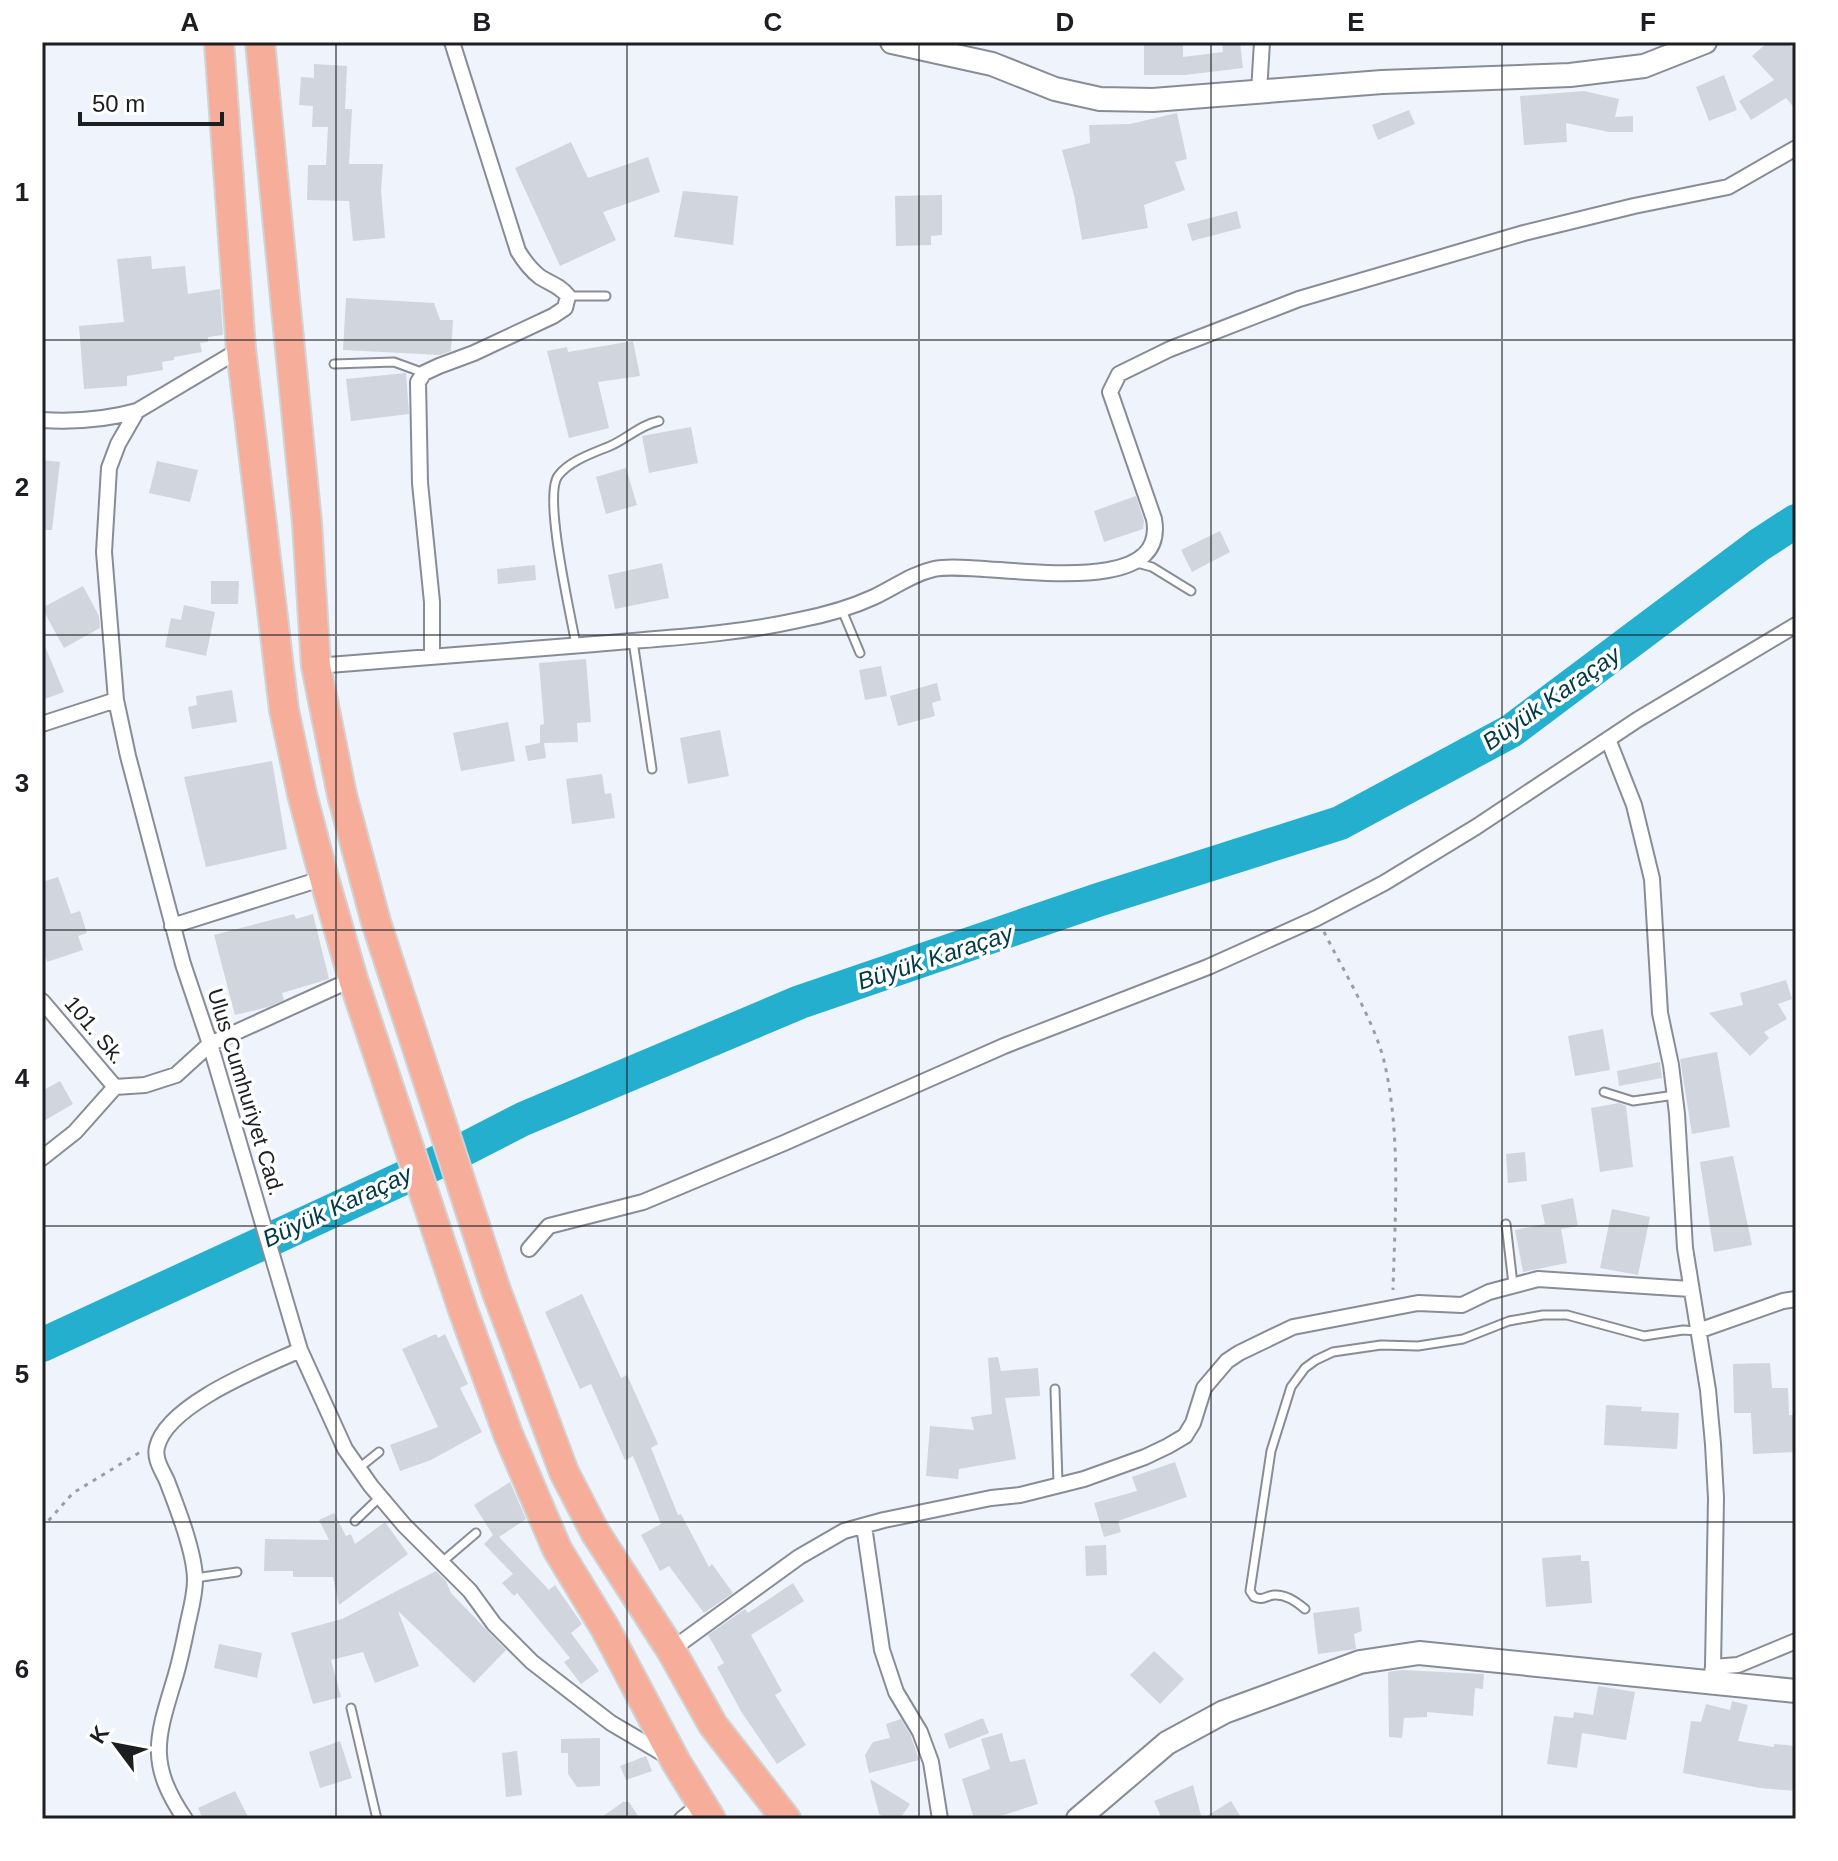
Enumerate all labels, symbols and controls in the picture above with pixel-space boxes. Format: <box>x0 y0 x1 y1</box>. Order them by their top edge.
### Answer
text: A <box>181 7 200 37</box>
text: B <box>473 7 491 37</box>
text: C <box>764 7 783 37</box>
text: D <box>1056 7 1074 37</box>
text: E <box>1347 7 1365 37</box>
text: F <box>1640 7 1656 37</box>
scale bar <box>80 76 222 126</box>
text: 50 m <box>92 90 145 117</box>
text: 1 <box>15 177 29 207</box>
text: 2 <box>15 472 29 502</box>
water label: Büyük Karaçay <box>1477 640 1626 755</box>
text: 3 <box>15 768 29 798</box>
water label: Büyük Karaçay <box>854 919 1018 995</box>
street label: Ulus Cumhuriyet Cad. <box>203 985 289 1199</box>
street label: 101. Sk. <box>59 991 131 1069</box>
text: 4 <box>15 1063 30 1093</box>
water label: Büyük Karaçay <box>258 1159 418 1252</box>
text: 5 <box>15 1359 29 1389</box>
text: 6 <box>15 1654 29 1684</box>
north arrow <box>76 1705 156 1785</box>
text: K <box>85 1721 114 1748</box>

